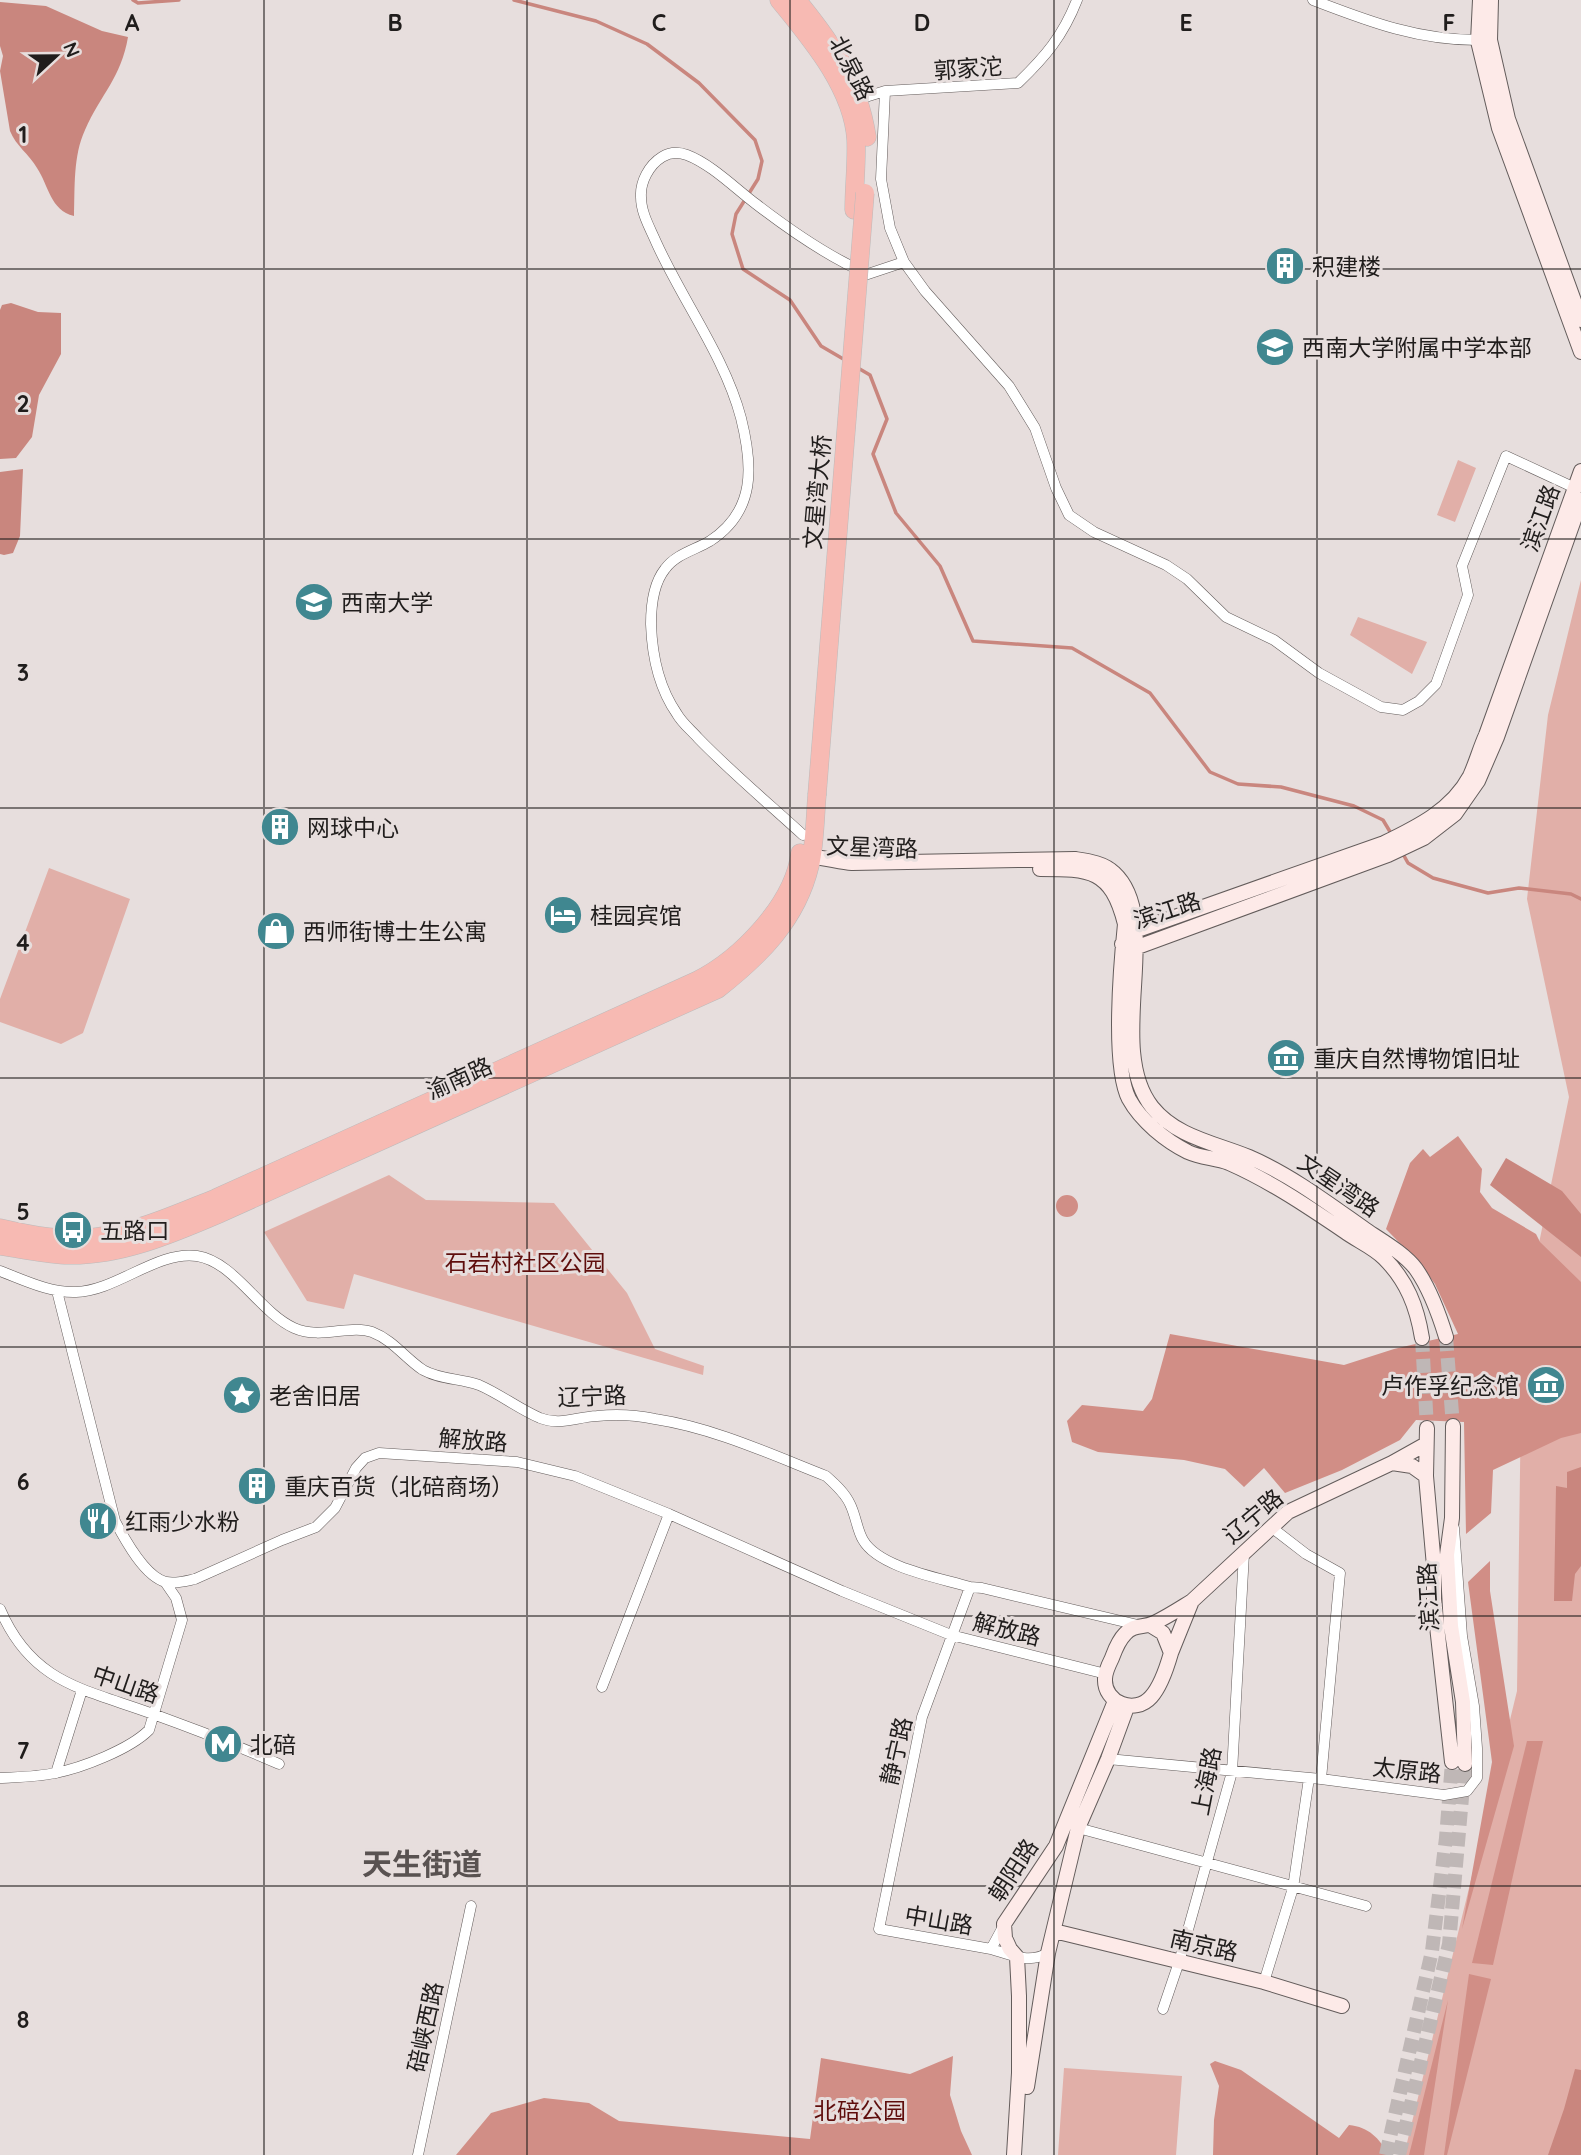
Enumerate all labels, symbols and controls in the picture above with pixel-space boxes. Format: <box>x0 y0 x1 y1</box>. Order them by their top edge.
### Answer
text: A <box>125 8 140 37</box>
text: B <box>387 8 403 37</box>
text: C <box>652 8 666 37</box>
text: D <box>914 8 930 37</box>
text: E <box>1179 8 1193 37</box>
text: F <box>1443 8 1455 37</box>
north arrow <box>21 21 91 91</box>
street label: 北泉路 <box>823 31 881 105</box>
text: N <box>58 39 86 61</box>
street label: 郭家沱 <box>933 51 1003 85</box>
text: 1 <box>19 120 27 149</box>
building icon: 积建楼 <box>1264 245 1306 287</box>
place label: 积建楼 <box>1312 252 1381 281</box>
school or university icon: 西南大学附属中学本部 <box>1254 326 1296 368</box>
place label: 西南大学附属中学本部 <box>1302 333 1532 362</box>
text: 2 <box>16 389 30 418</box>
street label: 文星湾大桥 <box>798 433 836 551</box>
street label: 滨江路 <box>1515 481 1565 555</box>
school or university icon: 西南大学 <box>293 581 335 623</box>
place label: 西南大学 <box>341 588 433 617</box>
text: 3 <box>17 658 29 687</box>
building icon: 网球中心 <box>259 806 301 848</box>
place label: 网球中心 <box>307 813 399 842</box>
street label: 文星湾路 <box>826 831 918 863</box>
street label: 滨江路 <box>1130 886 1204 934</box>
hotel icon: 桂园宾馆 <box>542 894 584 936</box>
place label: 桂园宾馆 <box>590 901 682 930</box>
shop icon: 西师街博士生公寓 <box>255 910 297 952</box>
place label: 西师街博士生公寓 <box>303 917 487 946</box>
text: 4 <box>16 928 30 957</box>
museum icon: 重庆自然博物馆旧址 <box>1265 1037 1307 1079</box>
place label: 重庆自然博物馆旧址 <box>1313 1044 1520 1073</box>
street label: 渝南路 <box>422 1051 496 1105</box>
street label: 文星湾路 <box>1293 1147 1385 1223</box>
text: 5 <box>16 1197 30 1226</box>
bus stop icon: 五路口 <box>52 1209 94 1251</box>
place label: 五路口 <box>100 1216 169 1245</box>
park label: 石岩村社区公园 <box>445 1248 606 1277</box>
museum icon: 卢作孚纪念馆 <box>1525 1364 1567 1406</box>
place label: 卢作孚纪念馆 <box>1381 1371 1519 1400</box>
place icon: 老舍旧居 <box>221 1374 263 1416</box>
street label: 辽宁路 <box>557 1380 627 1412</box>
place label: 老舍旧居 <box>269 1381 361 1410</box>
street label: 解放路 <box>438 1423 508 1457</box>
building icon: 重庆百货（北碚商场） <box>236 1465 278 1507</box>
text: 6 <box>17 1467 29 1496</box>
place label: 重庆百货（北碚商场） <box>284 1472 514 1501</box>
street label: 辽宁路 <box>1217 1483 1289 1549</box>
restaurant icon: 红雨少水粉 <box>77 1500 119 1542</box>
place label: 红雨少水粉 <box>125 1507 240 1536</box>
street label: 滨江路 <box>1412 1562 1444 1632</box>
street label: 解放路 <box>970 1607 1044 1651</box>
street label: 中山路 <box>89 1659 163 1709</box>
street label: 静宁路 <box>874 1714 918 1788</box>
metro station icon: 北碚 <box>202 1723 244 1765</box>
place label: 北碚 <box>250 1730 296 1759</box>
text: 7 <box>17 1736 30 1765</box>
street label: 上海路 <box>1185 1744 1227 1818</box>
street label: 太原路 <box>1371 1752 1443 1788</box>
street label: 朝阳路 <box>982 1833 1044 1907</box>
district label: 天生街道 <box>362 1845 482 1883</box>
street label: 中山路 <box>903 1900 975 1940</box>
street label: 南京路 <box>1167 1923 1241 1967</box>
street label: 碚峡西路 <box>401 1979 449 2075</box>
text: 8 <box>17 2005 29 2034</box>
park label: 北碚公园 <box>814 2096 906 2125</box>

